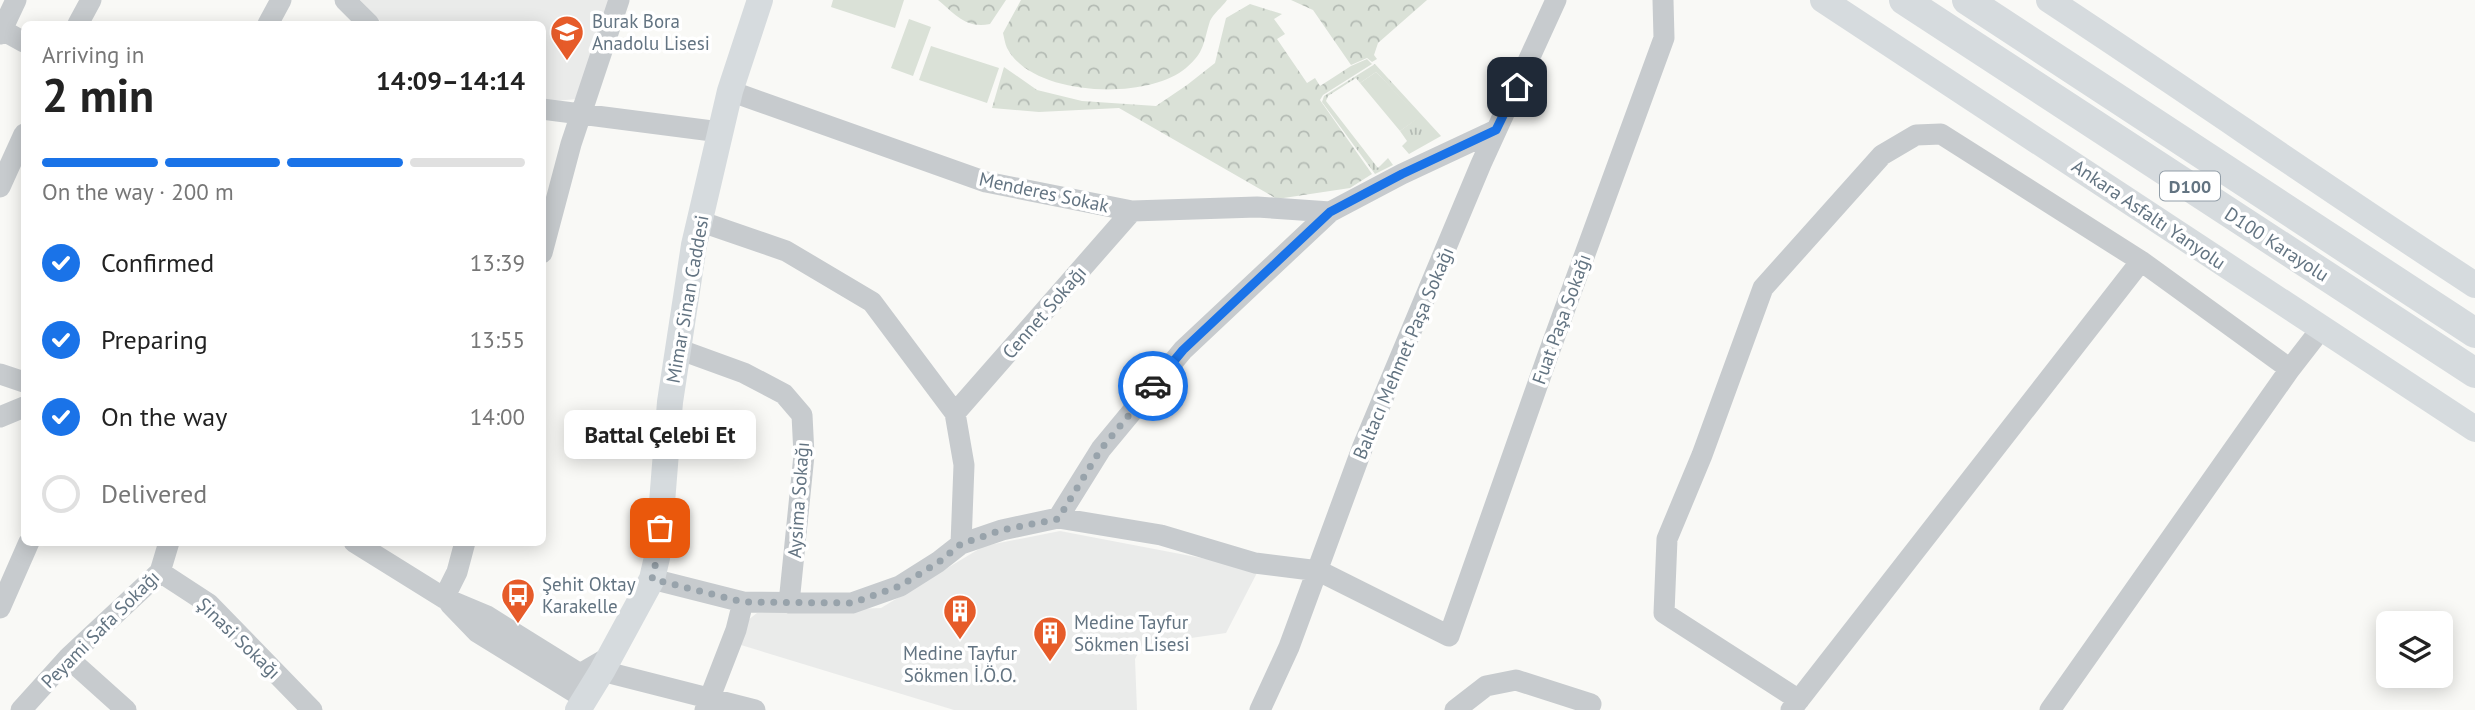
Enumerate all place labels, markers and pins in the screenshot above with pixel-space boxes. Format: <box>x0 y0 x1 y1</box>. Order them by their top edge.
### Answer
place label: Burak Bora Anadolu Lisesi <box>592 9 710 55</box>
school or university icon: Burak Bora Anadolu Lisesi <box>548 13 586 62</box>
pin <box>1487 57 1547 117</box>
callout: Battal Çelebi Et <box>564 409 756 458</box>
pin <box>630 498 690 558</box>
place label: Şehit Oktay Karakelle <box>542 572 636 618</box>
bus stop icon: Şehit Oktay Karakelle <box>499 576 537 625</box>
building icon: Medine Tayfur Sökmen İ.Ö.O. <box>941 592 979 641</box>
place label: Medine Tayfur Sökmen Lisesi <box>1074 610 1190 656</box>
building icon: Medine Tayfur Sökmen Lisesi <box>1031 614 1069 663</box>
place label: Medine Tayfur Sökmen İ.Ö.O. <box>903 641 1018 687</box>

